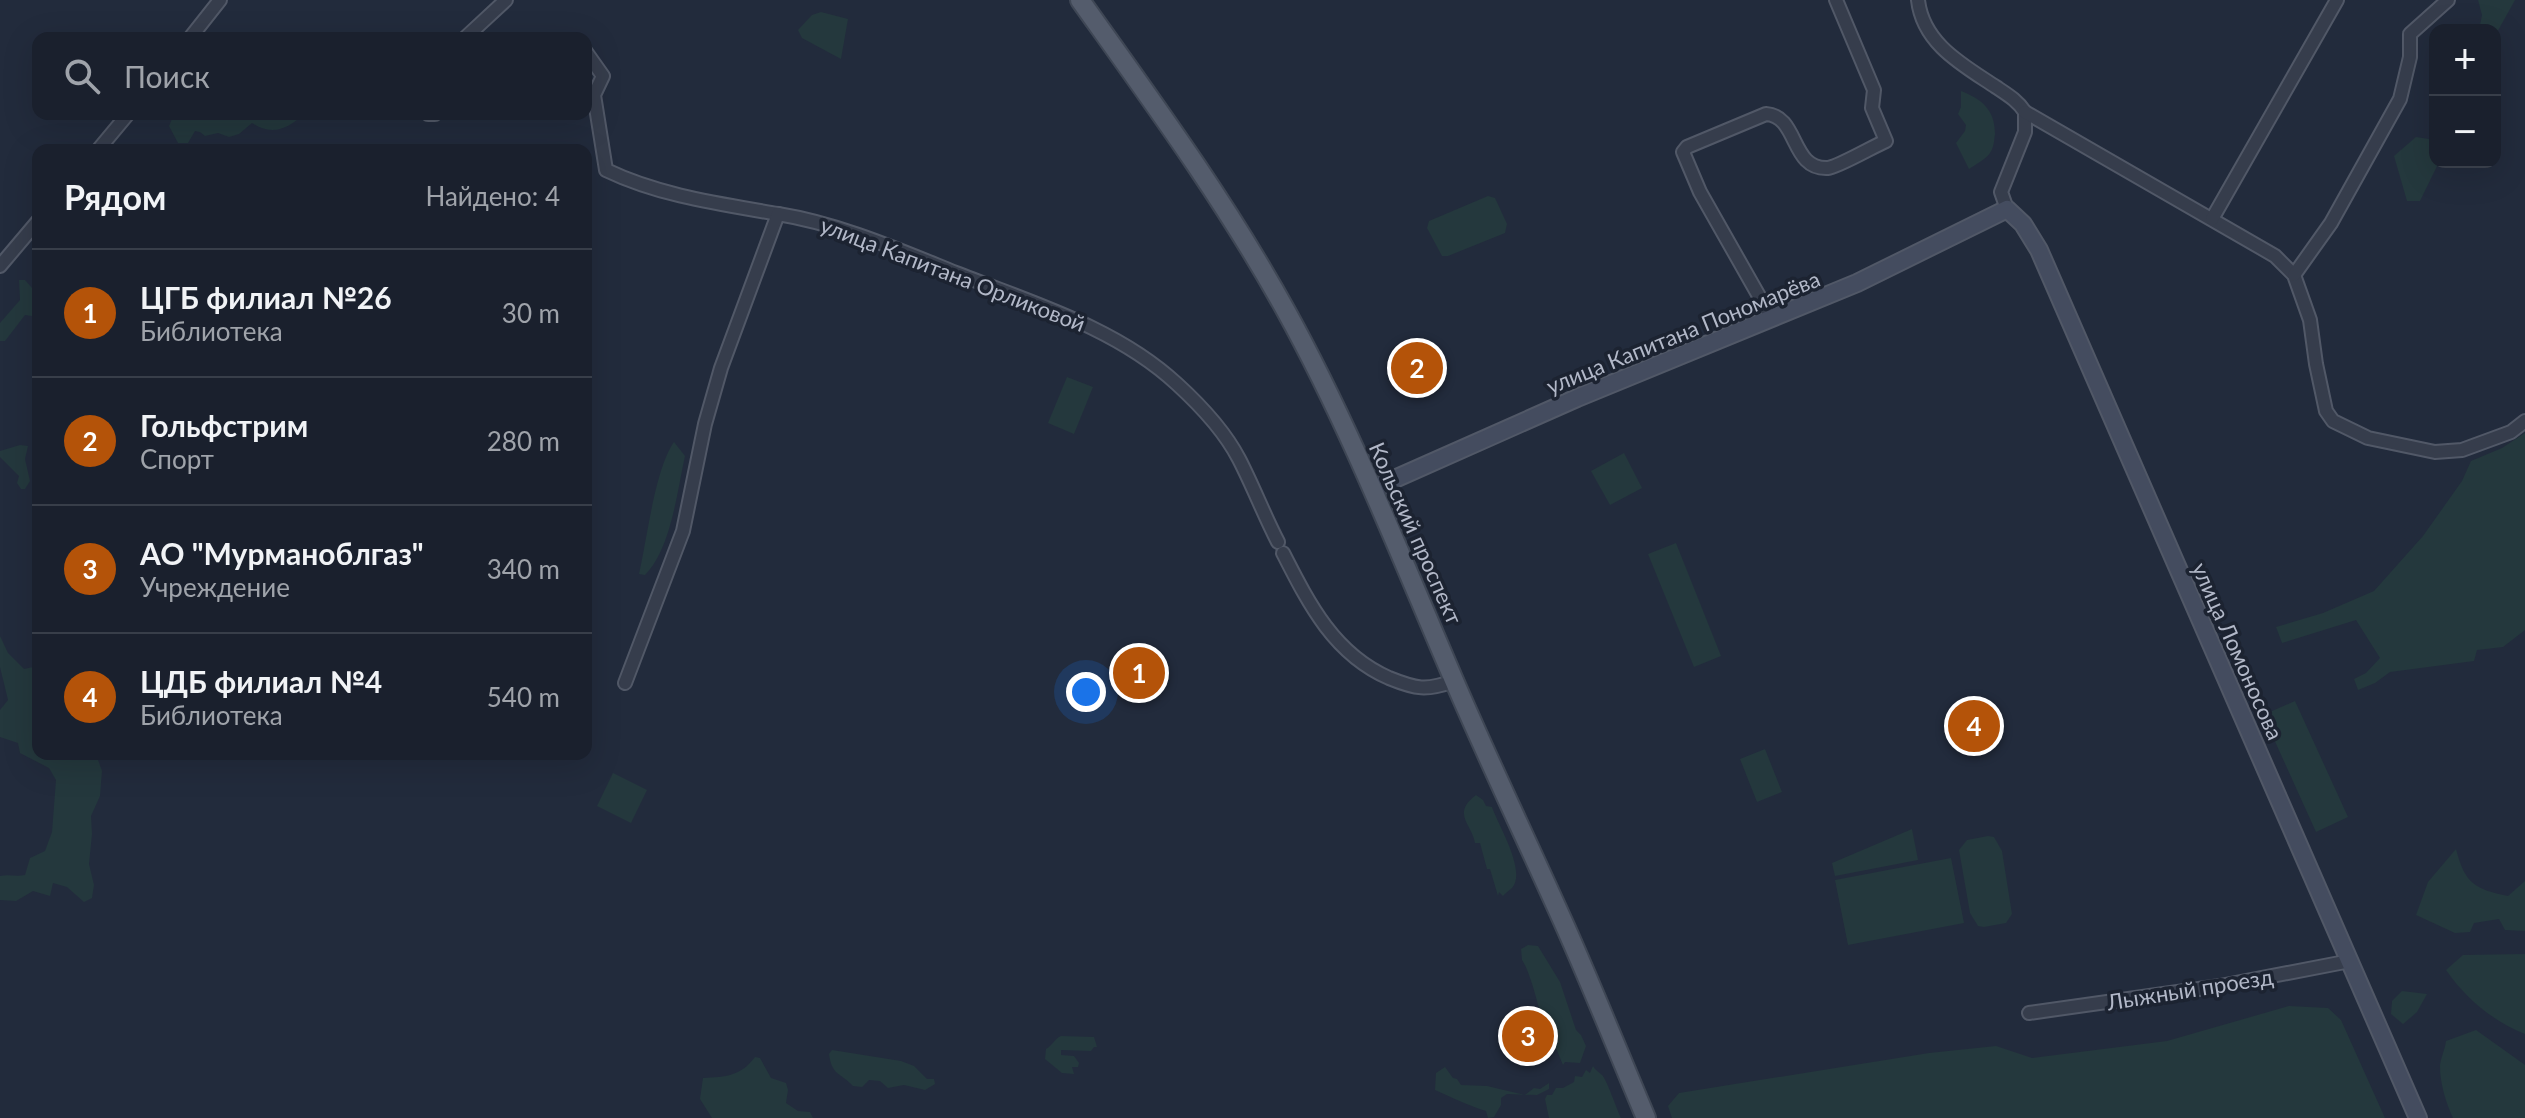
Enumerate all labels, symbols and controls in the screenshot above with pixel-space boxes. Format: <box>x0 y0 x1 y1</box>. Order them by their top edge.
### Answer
map controls <box>2429 24 2501 168</box>
button: + <box>2429 24 2501 96</box>
search box <box>32 32 592 120</box>
icon: search <box>60 54 104 98</box>
text: Поиск <box>124 58 210 94</box>
button: − <box>2429 96 2501 168</box>
text: Рядом <box>64 176 166 217</box>
text: Найдено: 4 <box>425 180 560 212</box>
street label: улица Капитана Орликовой <box>817 211 1089 337</box>
street label: улица Капитана Пономарёва <box>1542 265 1824 399</box>
text: ЦГБ филиал №26 <box>140 279 392 315</box>
text: 1 <box>82 297 98 329</box>
text: 30 m <box>502 297 560 329</box>
text: Библиотека <box>140 315 283 347</box>
pin: 2 <box>1391 338 1443 398</box>
text: Гольфстрим <box>140 407 308 443</box>
text: 2 <box>82 425 98 457</box>
text: 280 m <box>487 425 560 457</box>
street label: Кольский проспект <box>1364 438 1468 628</box>
text: Спорт <box>140 443 214 475</box>
text: AO "Мурманоблгаз" <box>140 535 424 571</box>
text: 3 <box>82 553 98 585</box>
text: 340 m <box>487 553 560 585</box>
street label: улица Ломоносова <box>2187 558 2289 744</box>
text: Учреждение <box>140 571 290 603</box>
pin: 1 <box>1113 643 1165 703</box>
text: ЦДБ филиал №4 <box>140 663 382 699</box>
your location <box>1066 672 1106 712</box>
text: 4 <box>82 681 98 713</box>
text: 540 m <box>487 681 560 713</box>
pin: 4 <box>1948 696 2000 756</box>
text: Библиотека <box>140 699 283 731</box>
street label: Лыжный проезд <box>2104 962 2275 1016</box>
pin: 3 <box>1502 1006 1554 1066</box>

